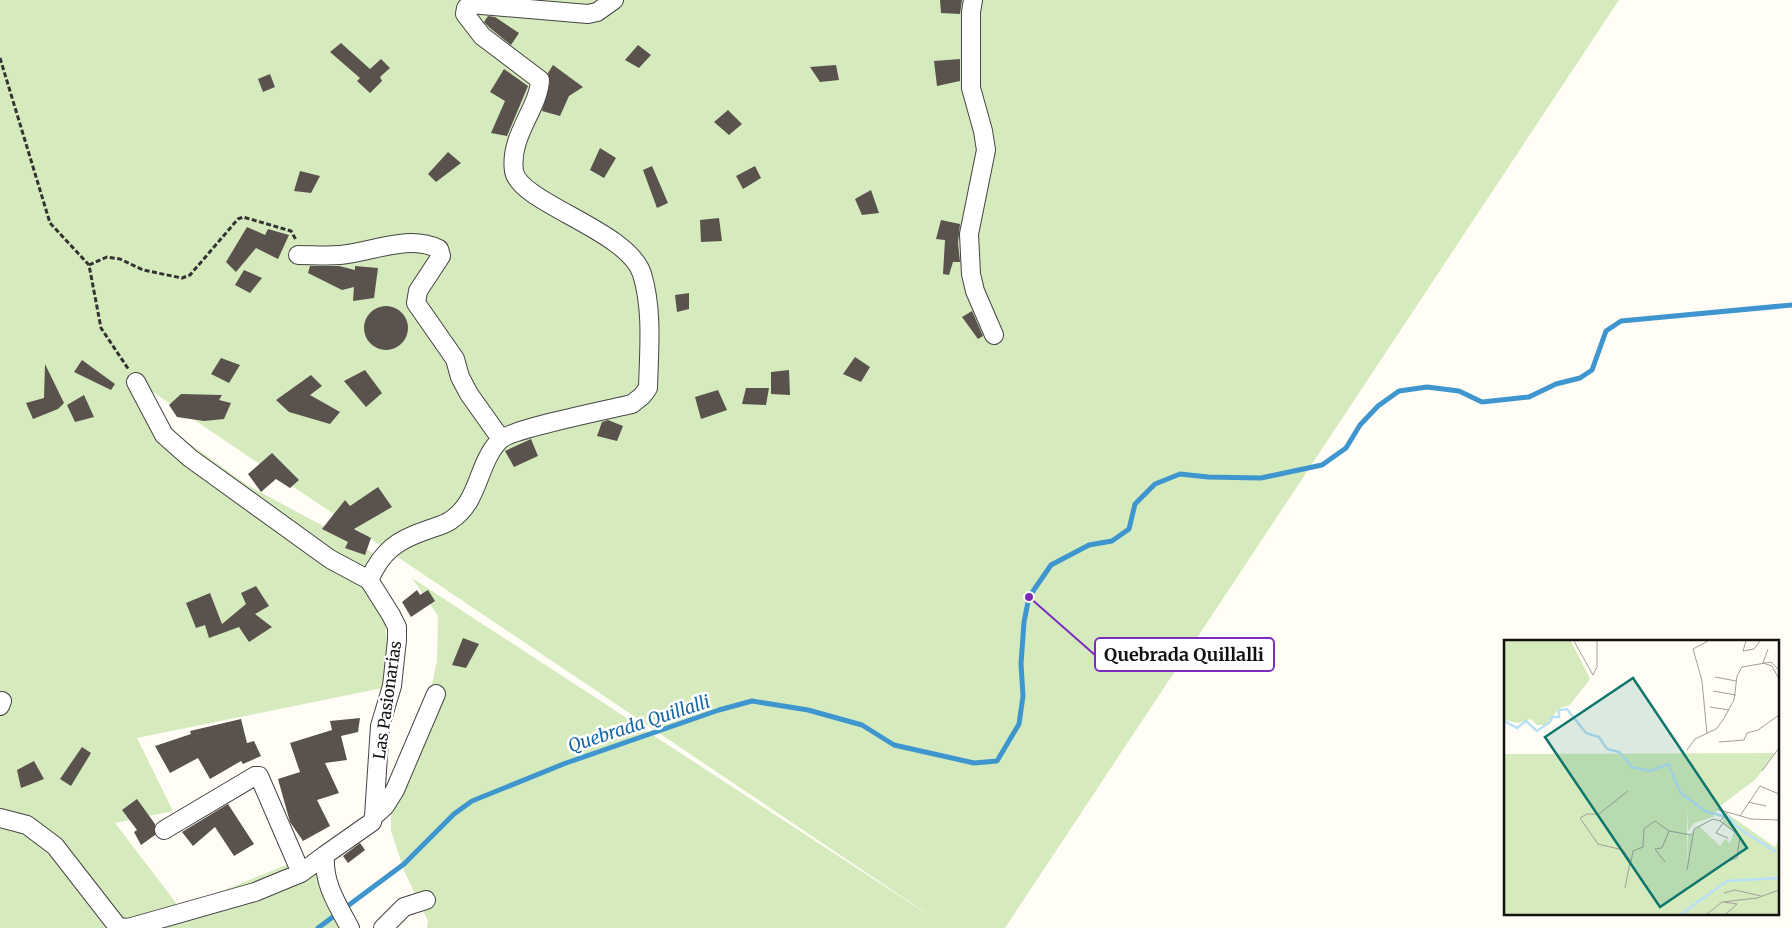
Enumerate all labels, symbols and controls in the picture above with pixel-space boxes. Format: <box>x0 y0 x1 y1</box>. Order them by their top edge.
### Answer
callout: Quebrada Quillalli <box>1095 638 1274 671</box>
street label: Las Pasionarias <box>369 639 405 761</box>
inset map <box>1504 640 1780 916</box>
text: Quebrada Quillalli <box>1104 643 1264 666</box>
water label: Quebrada Quillalli <box>565 690 713 757</box>

